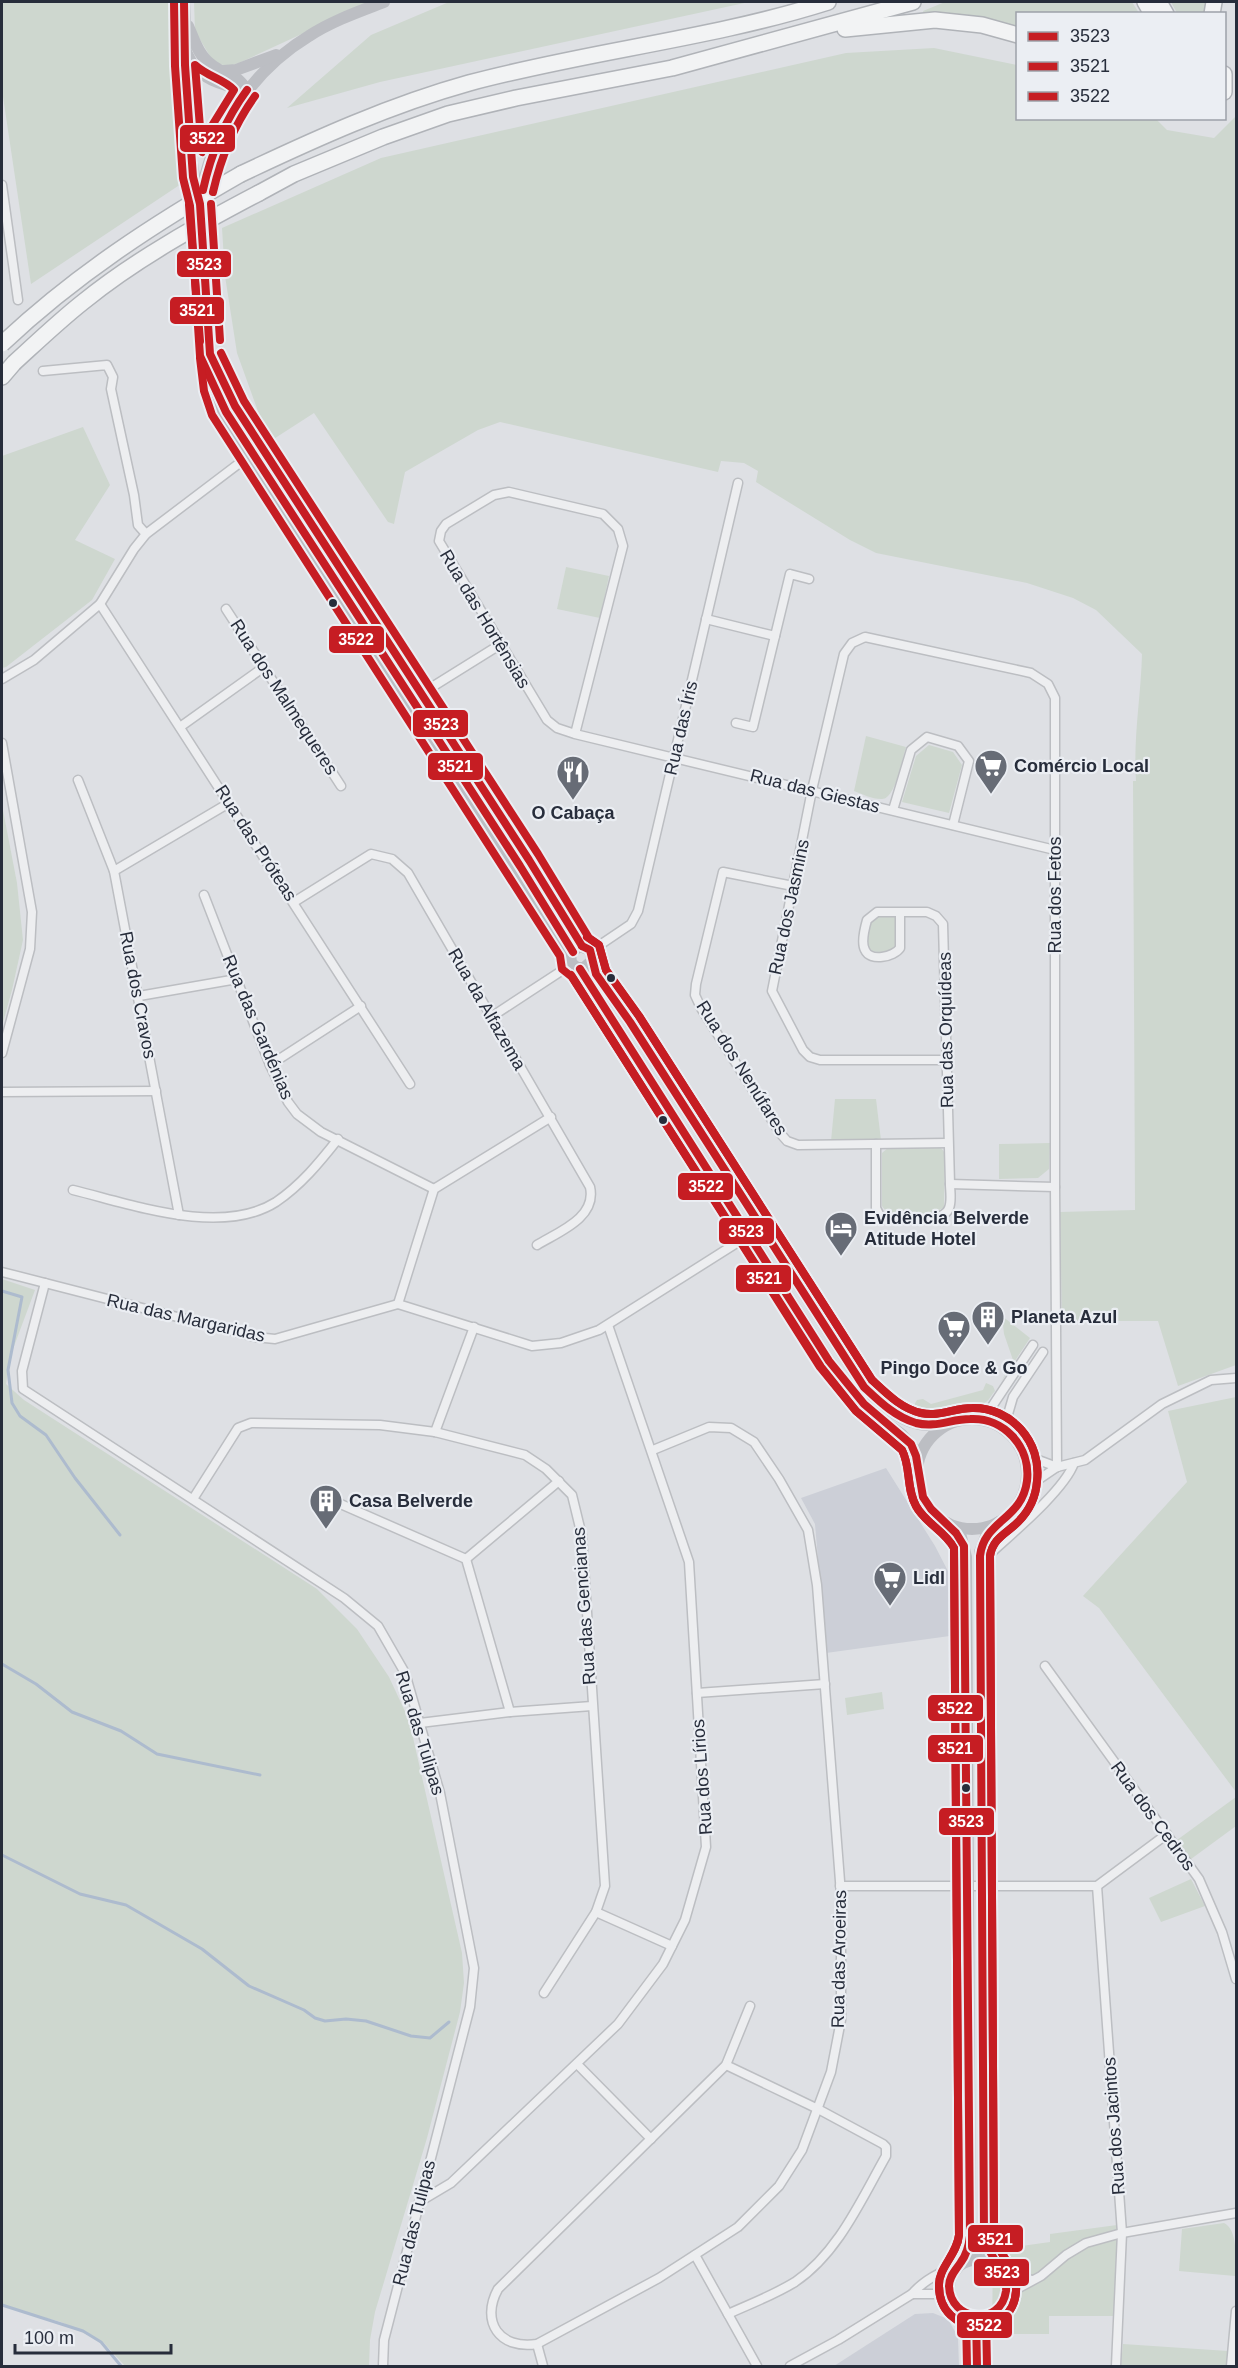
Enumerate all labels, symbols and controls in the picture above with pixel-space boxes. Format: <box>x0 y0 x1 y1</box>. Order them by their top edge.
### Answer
legend <box>1016 12 1226 120</box>
text: 3523 <box>1070 26 1110 46</box>
text: 3521 <box>1070 56 1110 76</box>
text: 3522 <box>1070 86 1110 106</box>
line badge: 3522 <box>179 124 236 153</box>
text: 3522 <box>189 130 225 147</box>
line badge: 3523 <box>176 250 232 278</box>
text: 3523 <box>186 256 222 273</box>
line badge: 3521 <box>169 296 225 325</box>
text: 3521 <box>179 302 215 319</box>
street label: Rua das Hortênsias <box>436 546 534 692</box>
unlabelled marker <box>327 597 339 609</box>
street label: Rua dos Malmequeres <box>226 616 342 778</box>
line badge: 3522 <box>328 625 385 654</box>
text: 3522 <box>338 631 374 648</box>
street label: Rua das Íris <box>660 679 702 777</box>
line badge: 3523 <box>412 709 469 738</box>
text: 3523 <box>423 716 459 733</box>
supermarket icon: Comércio Local <box>973 748 1009 795</box>
line badge: 3521 <box>427 752 484 781</box>
restaurant icon: O Cabaça <box>555 754 591 801</box>
place label: Comércio Local <box>1014 756 1149 776</box>
text: 3521 <box>437 758 473 775</box>
street label: Rua das Giestas <box>748 765 882 817</box>
street label: Rua das Próteas <box>211 781 301 905</box>
place label: O Cabaça <box>531 803 616 823</box>
street label: Rua dos Fetos <box>1045 836 1065 954</box>
street label: Rua dos Jasmins <box>765 837 813 977</box>
street label: Rua dos Cravos <box>116 930 160 1060</box>
street label: Rua da Alfazema <box>444 945 530 1074</box>
street label: Rua das Gardénias <box>218 952 298 1102</box>
street label: Rua das Orquídeas <box>935 952 957 1108</box>
unlabelled marker <box>605 972 617 984</box>
street label: Rua dos Nenúfares <box>692 997 792 1139</box>
unlabelled marker <box>657 1114 669 1126</box>
line badge: 3522 <box>677 1172 734 1201</box>
text: 3522 <box>688 1178 724 1195</box>
place label: Evidência Belverde Atitude Hotel <box>864 1208 1029 1249</box>
hotel icon: Evidência Belverde Atitude Hotel <box>823 1210 859 1257</box>
line badge: 3523 <box>718 1217 775 1245</box>
text: 3523 <box>728 1223 764 1240</box>
line badge: 3521 <box>735 1264 792 1293</box>
text: 3521 <box>746 1270 782 1287</box>
street label: Rua das Margaridas <box>105 1290 267 1346</box>
building icon: Planeta Azul <box>970 1299 1006 1346</box>
place label: Planeta Azul <box>1011 1307 1117 1327</box>
supermarket icon: Pingo Doce & Go <box>936 1309 972 1356</box>
place label: Pingo Doce & Go <box>880 1358 1028 1378</box>
building icon: Casa Belverde <box>308 1483 344 1530</box>
place label: Casa Belverde <box>349 1491 473 1511</box>
street label: Rua das Gencianas <box>569 1526 599 1686</box>
supermarket icon: Lidl <box>872 1560 908 1607</box>
place label: Lidl <box>913 1568 945 1588</box>
street label: Rua das Tulipas <box>392 1668 448 1798</box>
line badge: 3522 <box>927 1694 984 1722</box>
text: 3522 <box>937 1700 973 1717</box>
street label: Rua dos Lírios <box>688 1718 716 1836</box>
line badge: 3521 <box>927 1734 984 1763</box>
text: 3521 <box>937 1740 973 1757</box>
street label: Rua dos Cedros <box>1107 1758 1199 1874</box>
unlabelled marker <box>960 1782 972 1794</box>
line badge: 3523 <box>938 1807 995 1836</box>
text: 3523 <box>948 1813 984 1830</box>
street label: Rua das Aroeiras <box>828 1890 850 2028</box>
street label: Rua dos Jacintos <box>1099 2056 1129 2196</box>
street label: Rua das Tulipas <box>389 2158 439 2288</box>
line badge: 3521 <box>967 2224 1024 2253</box>
text: 3521 <box>977 2231 1013 2248</box>
line badge: 3523 <box>973 2258 1030 2287</box>
text: 3523 <box>984 2264 1020 2281</box>
line badge: 3522 <box>956 2311 1013 2339</box>
scale bar <box>15 2317 171 2355</box>
text: 3522 <box>966 2317 1002 2334</box>
text: 100 m <box>24 2328 74 2348</box>

